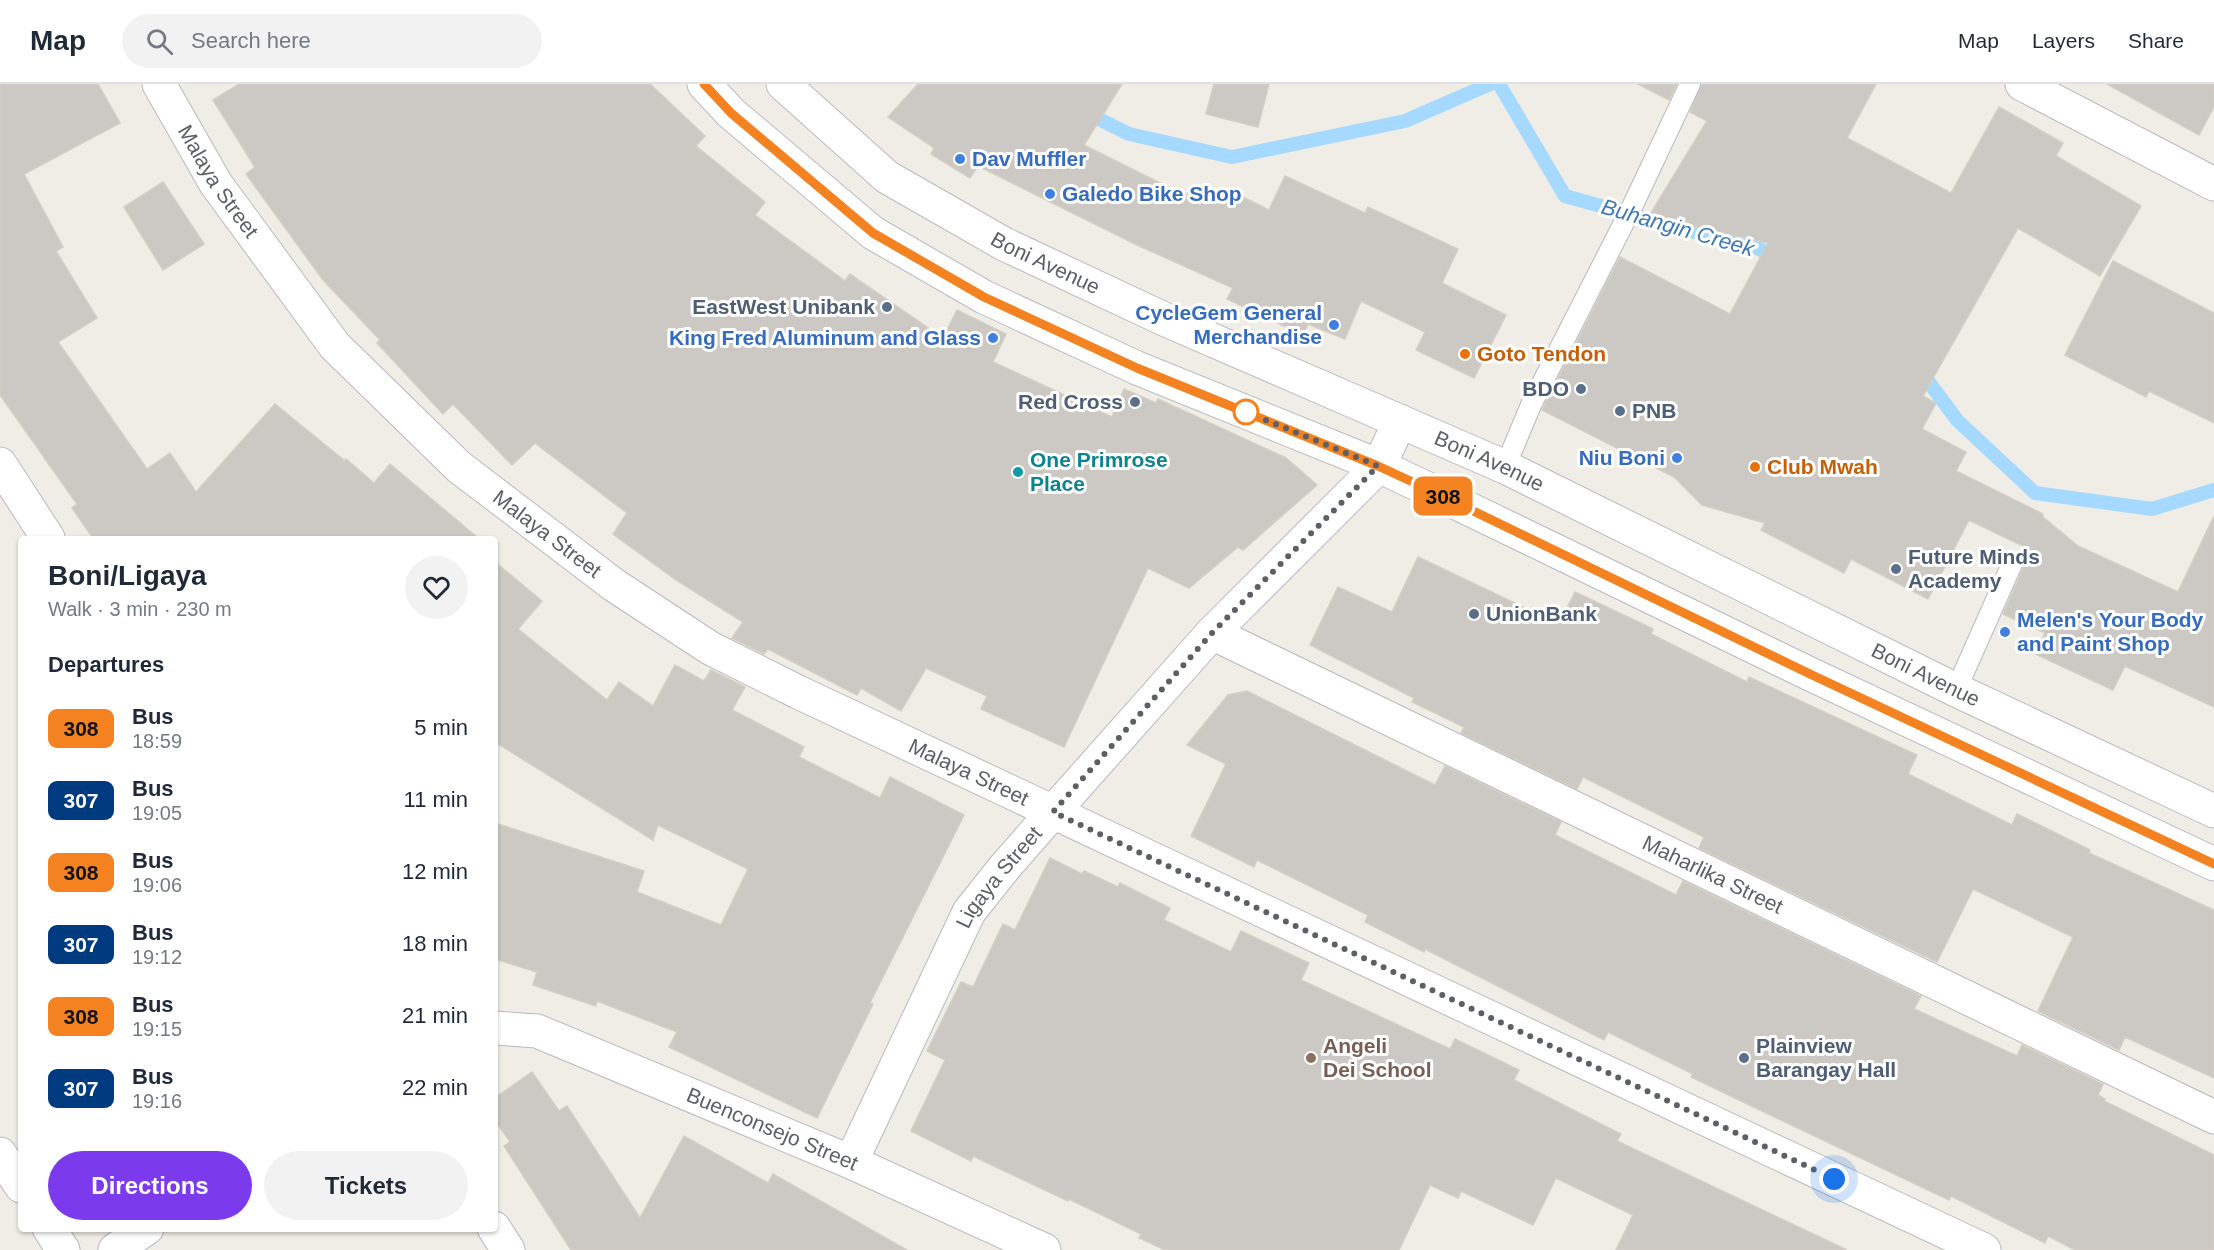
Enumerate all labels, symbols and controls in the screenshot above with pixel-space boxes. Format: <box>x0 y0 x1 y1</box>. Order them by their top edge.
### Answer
search box <box>122 14 542 68</box>
text: Map <box>30 25 86 56</box>
icon: search <box>143 25 176 58</box>
text: Search here <box>191 28 311 53</box>
text: Map <box>1958 29 1999 52</box>
text: Layers <box>2032 29 2095 52</box>
text: Share <box>2128 29 2184 52</box>
street label: Malaya Street <box>174 121 263 242</box>
place label: Dav Muffler <box>972 147 1086 170</box>
marker: Dav Muffler <box>953 152 967 166</box>
place label: Galedo Bike Shop <box>1062 182 1242 205</box>
marker: Galedo Bike Shop <box>1043 187 1057 201</box>
water label: Buhangin Creek <box>1599 194 1758 262</box>
street label: Boni Avenue <box>987 227 1104 298</box>
place label: EastWest Unibank <box>692 295 875 318</box>
marker: EastWest Unibank <box>880 300 894 314</box>
place label: CycleGem General Merchandise <box>1135 301 1322 348</box>
marker: CycleGem General Merchandise <box>1327 318 1341 332</box>
place label: King Fred Aluminum and Glass <box>669 326 981 349</box>
marker: King Fred Aluminum and Glass <box>986 331 1000 345</box>
place label: Goto Tendon <box>1477 342 1606 365</box>
marker: Goto Tendon <box>1458 347 1472 361</box>
place label: BDO <box>1522 377 1569 400</box>
marker: BDO <box>1574 382 1588 396</box>
place label: Red Cross <box>1018 390 1123 413</box>
marker: Red Cross <box>1128 395 1142 409</box>
unlabelled marker <box>1233 399 1259 425</box>
place label: PNB <box>1632 399 1676 422</box>
marker: PNB <box>1613 404 1627 418</box>
street label: Boni Avenue <box>1431 426 1548 495</box>
place label: Niu Boni <box>1579 446 1665 469</box>
place label: One Primrose Place <box>1030 448 1168 495</box>
marker: Niu Boni <box>1670 451 1684 465</box>
place label: Club Mwah <box>1767 455 1878 478</box>
marker: Club Mwah <box>1748 460 1762 474</box>
marker: One Primrose Place <box>1011 465 1025 479</box>
line badge: 308 <box>1408 476 1478 516</box>
street label: Malaya Street <box>489 485 606 582</box>
text: 308 <box>1425 485 1461 508</box>
place label: Future Minds Academy <box>1908 545 2040 592</box>
button: heart <box>405 556 468 619</box>
text: Boni/Ligaya <box>48 560 207 591</box>
marker: Future Minds Academy <box>1889 562 1903 576</box>
text: Walk · 3 min · 230 m <box>48 598 232 620</box>
place label: UnionBank <box>1486 602 1597 625</box>
marker: UnionBank <box>1467 607 1481 621</box>
place label: Melen's Your Body and Paint Shop <box>2017 608 2204 655</box>
marker: Melen's Your Body and Paint Shop <box>1998 625 2012 639</box>
street label: Boni Avenue <box>1868 638 1984 711</box>
text: Departures <box>48 652 164 677</box>
text: Bus <box>132 704 174 729</box>
text: 5 min <box>414 715 468 740</box>
text: 308 <box>63 717 99 740</box>
text: 18:59 <box>132 730 182 752</box>
street label: Malaya Street <box>905 734 1033 810</box>
text: Bus <box>132 776 174 801</box>
text: 11 min <box>404 787 468 812</box>
text: 307 <box>63 789 99 812</box>
text: 19:05 <box>132 802 182 824</box>
street label: Ligaya Street <box>951 821 1046 931</box>
street label: Maharlika Street <box>1639 831 1787 918</box>
text: Bus <box>132 848 174 873</box>
text: 12 min <box>402 859 468 884</box>
text: 308 <box>63 861 99 884</box>
text: 19:06 <box>132 874 182 896</box>
text: Bus <box>132 920 174 945</box>
text: 18 min <box>402 931 468 956</box>
text: 307 <box>63 933 99 956</box>
text: 19:12 <box>132 946 182 968</box>
text: Bus <box>132 992 174 1017</box>
text: 21 min <box>402 1003 468 1028</box>
text: 308 <box>63 1005 99 1028</box>
text: 19:15 <box>132 1018 182 1040</box>
place label: Angeli Dei School <box>1323 1034 1432 1081</box>
place label: Plainview Barangay Hall <box>1756 1034 1896 1081</box>
marker: Angeli Dei School <box>1304 1051 1318 1065</box>
marker: Plainview Barangay Hall <box>1737 1051 1751 1065</box>
text: Bus <box>132 1064 174 1089</box>
text: 22 min <box>402 1075 468 1100</box>
text: 307 <box>63 1077 99 1100</box>
street label: Buenconsejo Street <box>683 1083 862 1175</box>
text: 19:16 <box>132 1090 182 1112</box>
button: Directions <box>48 1151 252 1220</box>
button: Tickets <box>264 1151 468 1220</box>
your location <box>1819 1164 1849 1194</box>

